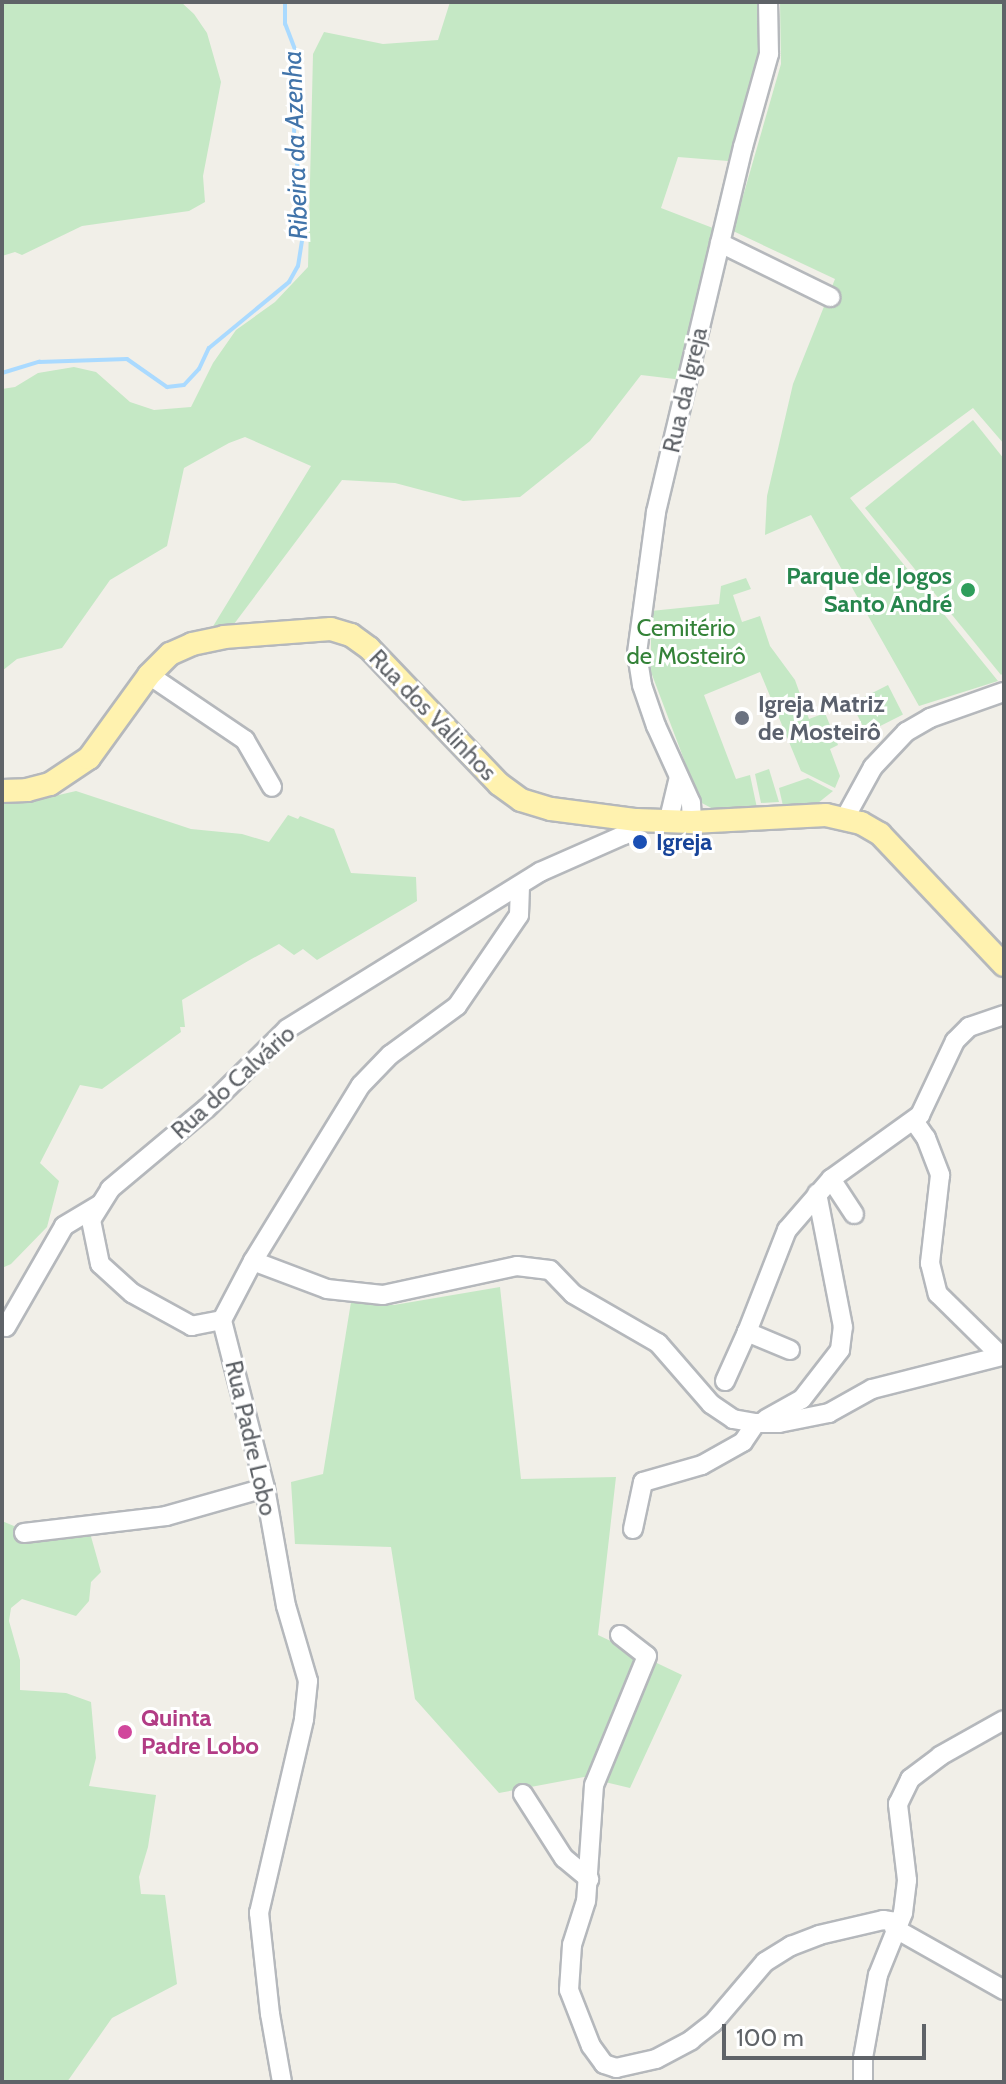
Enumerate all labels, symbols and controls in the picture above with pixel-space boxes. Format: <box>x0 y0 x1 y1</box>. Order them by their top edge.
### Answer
water label: Ribeira da Azenha <box>277 50 315 240</box>
street label: Rua da Igreja <box>657 324 713 456</box>
place label: Parque de Jogos Santo André <box>786 562 952 618</box>
marker: Parque de Jogos Santo André <box>959 581 977 599</box>
park label: Cemitério de Mosteirô <box>626 614 746 670</box>
street label: Rua dos Valinhos <box>363 643 503 787</box>
place label: Igreja Matriz de Mosteirô <box>758 690 884 746</box>
marker: Igreja Matriz de Mosteirô <box>733 709 751 727</box>
place label: Igreja <box>656 828 712 856</box>
marker: Igreja <box>631 833 649 851</box>
street label: Rua do Calvário <box>165 1019 301 1145</box>
street label: Rua Padre Lobo <box>219 1358 283 1518</box>
place label: Quinta Padre Lobo <box>141 1704 259 1760</box>
marker: Quinta Padre Lobo <box>116 1723 134 1741</box>
scale bar <box>726 2008 930 2058</box>
text: 100 m <box>736 2023 804 2052</box>

